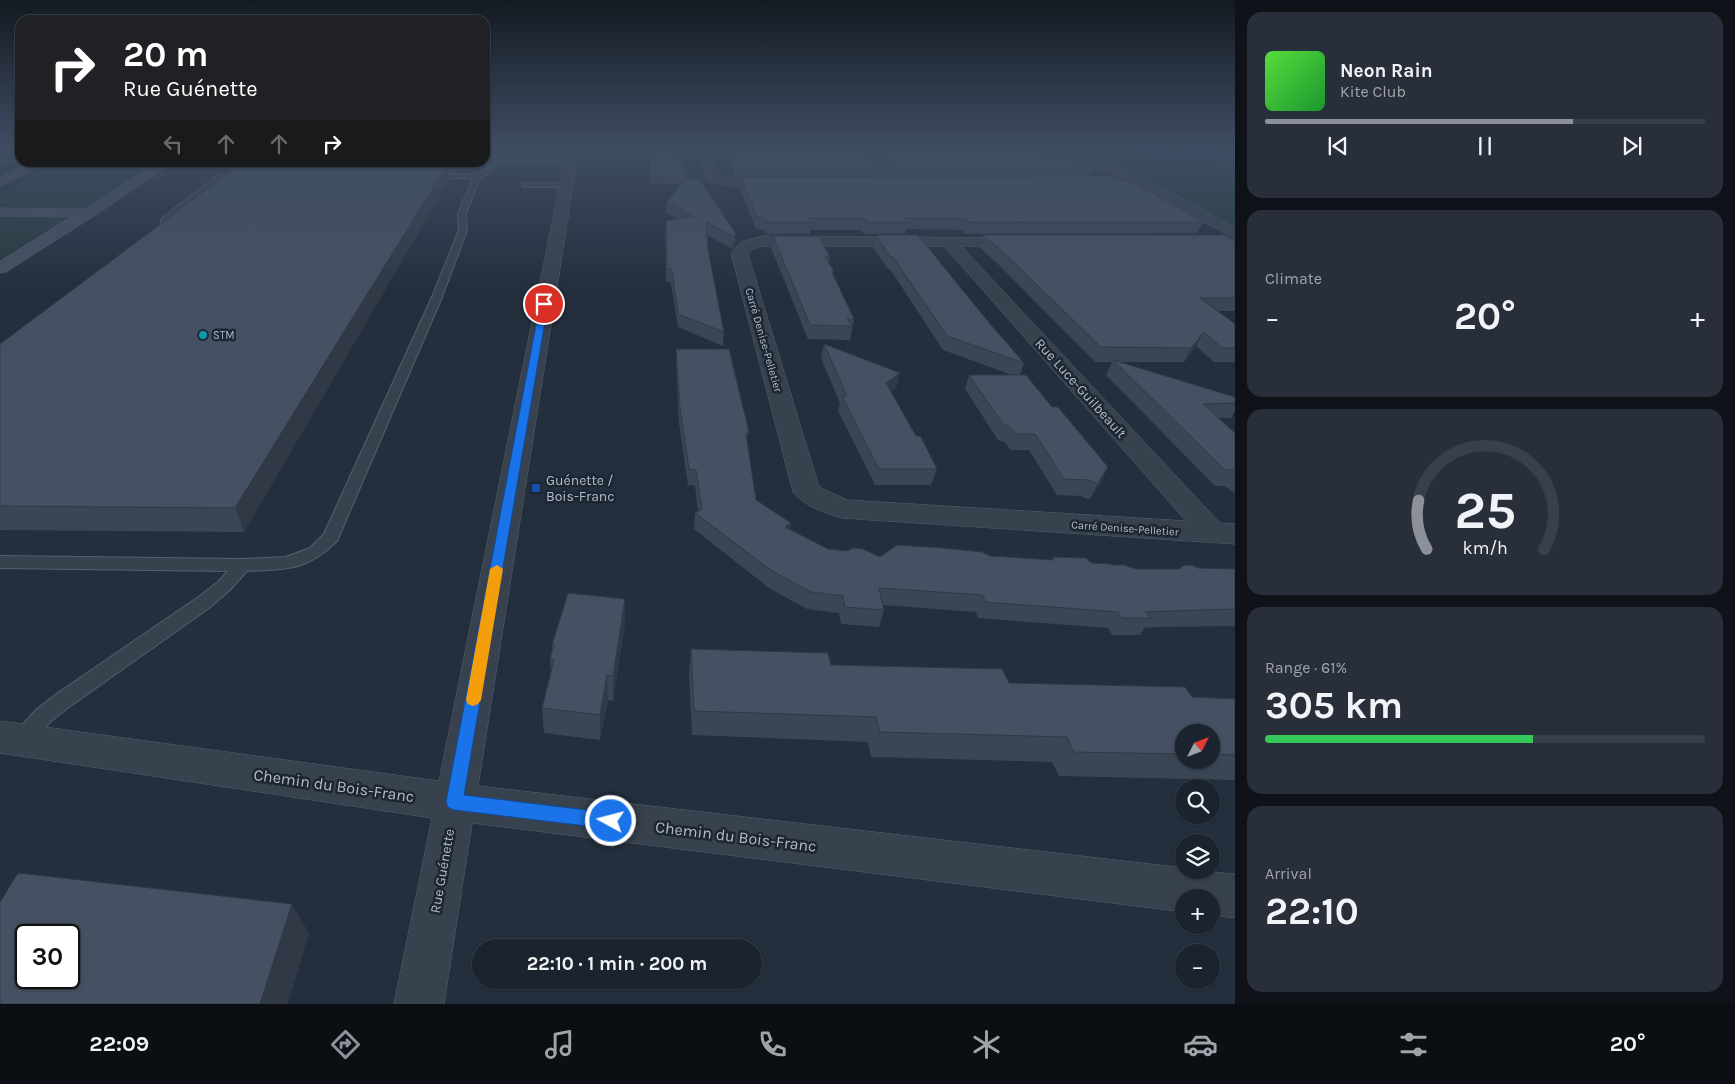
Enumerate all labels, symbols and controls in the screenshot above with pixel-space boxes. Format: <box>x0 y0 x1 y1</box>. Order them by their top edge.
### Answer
text: 20 m <box>123 34 208 75</box>
icon: right <box>40 35 105 100</box>
text: Neon Rain <box>1340 60 1433 82</box>
text: Rue Guénette <box>123 76 258 102</box>
text: Kite Club <box>1340 82 1406 101</box>
icon: left <box>159 130 187 158</box>
icon: ahead <box>212 130 240 158</box>
icon: ahead <box>265 130 293 158</box>
icon: right <box>318 130 346 158</box>
icon: previous <box>1324 132 1352 160</box>
icon: pause <box>1471 132 1499 160</box>
icon: next <box>1618 132 1646 160</box>
text: Climate <box>1265 269 1322 288</box>
pin <box>523 283 565 325</box>
street label: Carré Denise-Pelletier <box>742 287 785 394</box>
icon: arrive <box>530 290 558 318</box>
text: 20° <box>1454 294 1516 339</box>
text: − <box>1265 301 1280 334</box>
text: + <box>1690 301 1705 334</box>
marker: STM <box>197 329 209 341</box>
place label: STM <box>213 329 234 342</box>
street label: Rue Luce-Guilbeault <box>1031 335 1130 442</box>
place label: Guénette / Bois-Franc <box>546 472 615 505</box>
text: 25 <box>1454 480 1516 541</box>
marker: Guénette / Bois-Franc <box>530 482 542 494</box>
street label: Carré Denise-Pelletier <box>1071 518 1179 539</box>
text: km/h <box>1462 538 1508 559</box>
text: Range · 61% <box>1265 658 1347 677</box>
text: 305 km <box>1265 683 1403 728</box>
north arrow <box>1175 724 1220 769</box>
map controls <box>1175 724 1220 989</box>
street label: Chemin du Bois-Franc <box>252 765 416 806</box>
button: search <box>1175 779 1220 824</box>
position arrow <box>584 794 636 846</box>
street label: Chemin du Bois-Franc <box>654 817 818 856</box>
street label: Rue Guénette <box>427 827 458 915</box>
button: layers <box>1175 834 1220 879</box>
text: Arrival <box>1265 864 1312 883</box>
button: + <box>1175 889 1220 934</box>
text: 22:10 <box>1265 889 1359 934</box>
speed limit sign: 30 <box>15 924 80 989</box>
button: − <box>1175 944 1220 989</box>
text: 22:10 · 1 min · 200 m <box>527 953 707 975</box>
icon: directions <box>328 1027 363 1062</box>
icon: music <box>542 1027 577 1062</box>
icon: phone <box>755 1027 790 1062</box>
icon: climate <box>969 1027 1004 1062</box>
icon: car <box>1183 1027 1218 1062</box>
icon: filters <box>1396 1027 1431 1062</box>
text: 22:09 <box>89 1031 149 1057</box>
text: 20° <box>1610 1031 1646 1057</box>

